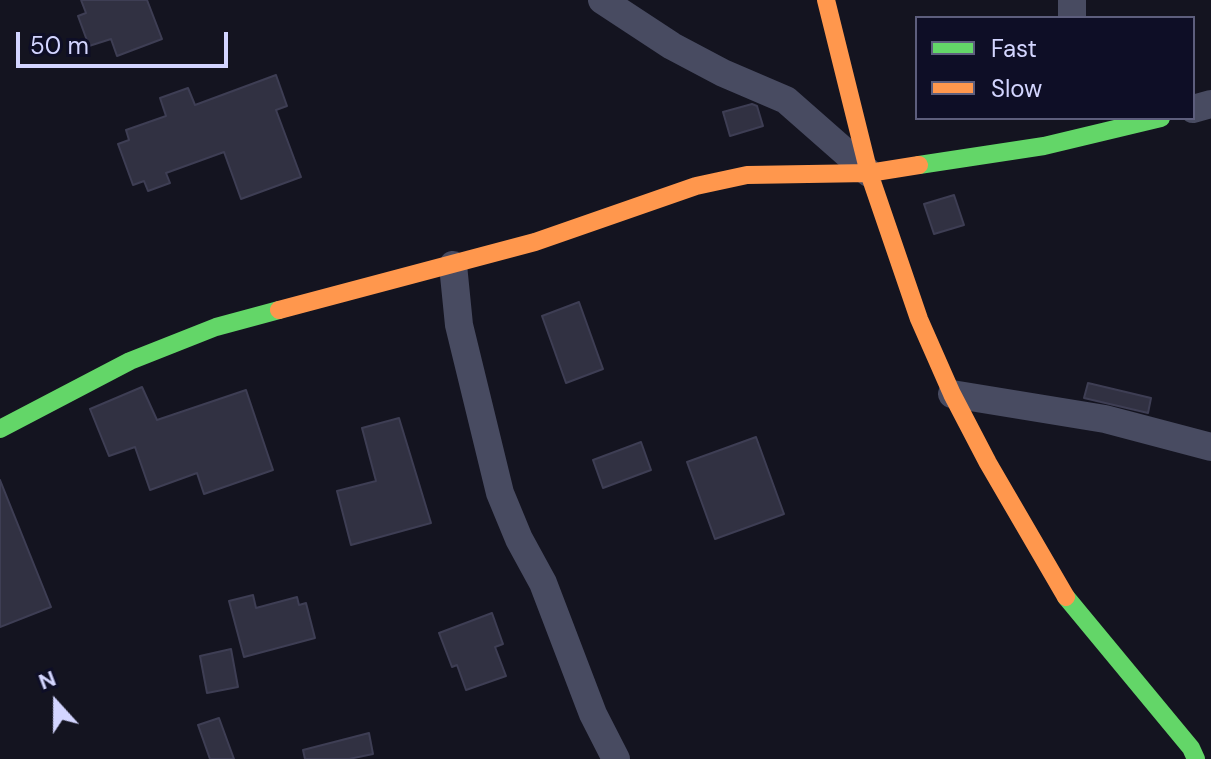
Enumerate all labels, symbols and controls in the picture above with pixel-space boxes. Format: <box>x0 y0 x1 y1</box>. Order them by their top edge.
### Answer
scale bar <box>20 16 232 66</box>
legend <box>915 16 1195 120</box>
text: 50 m <box>30 30 89 61</box>
text: Fast <box>991 33 1037 64</box>
text: Slow <box>991 73 1042 104</box>
north arrow <box>16 663 96 743</box>
text: N <box>35 664 60 697</box>

